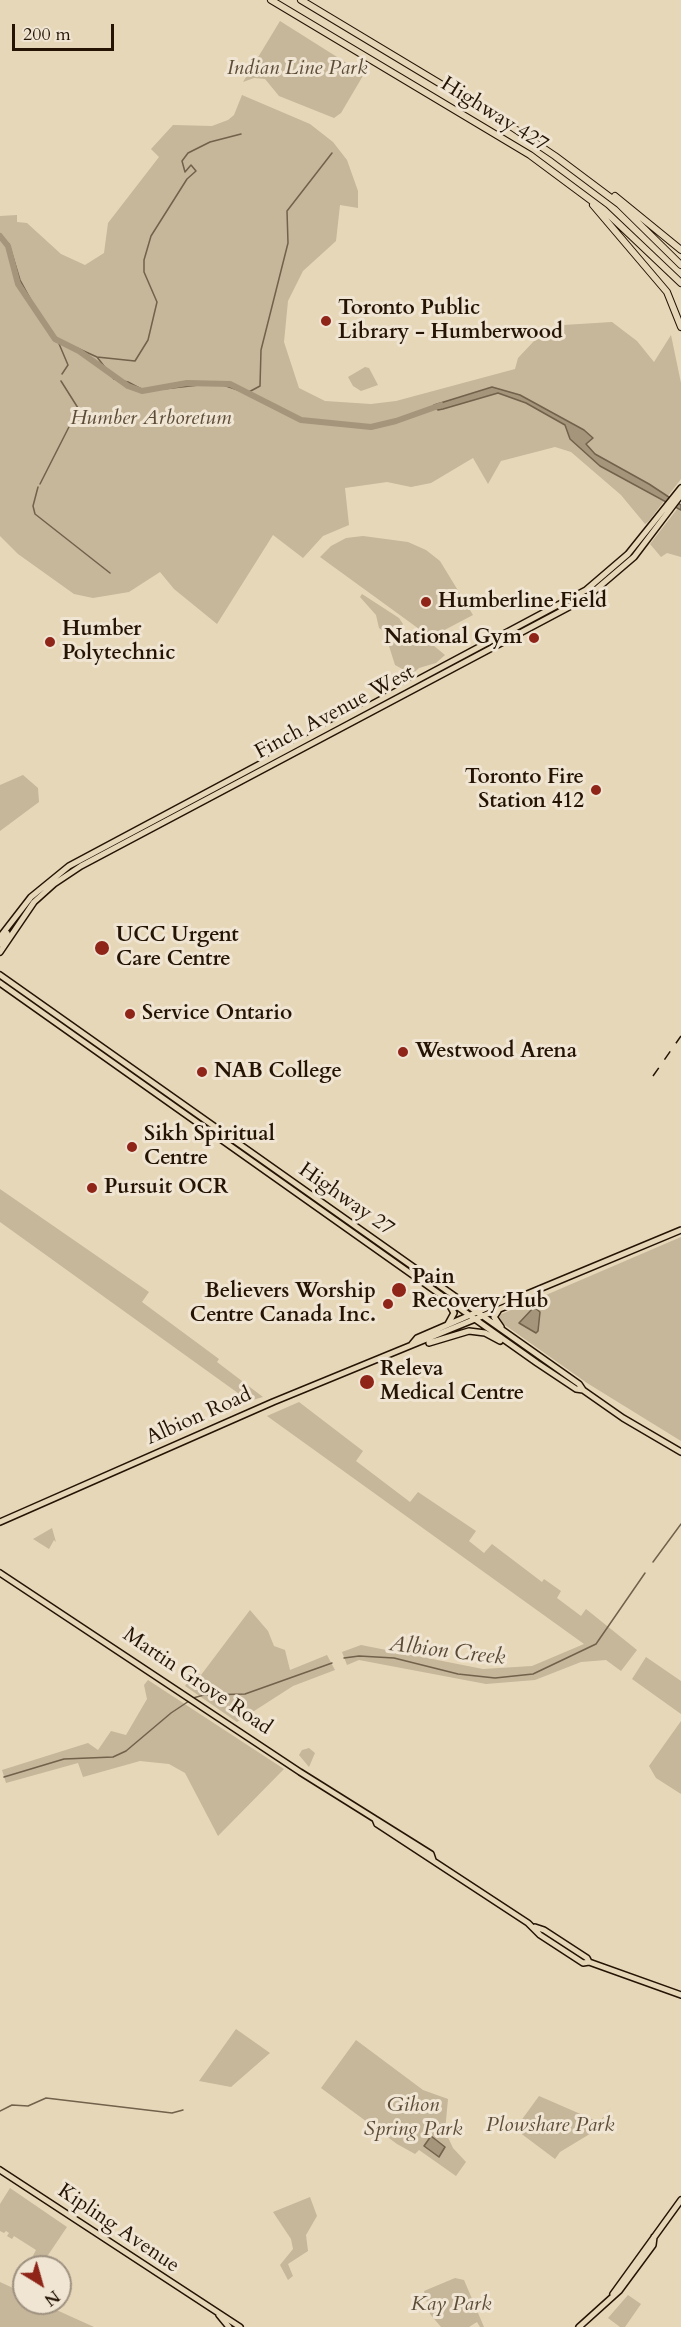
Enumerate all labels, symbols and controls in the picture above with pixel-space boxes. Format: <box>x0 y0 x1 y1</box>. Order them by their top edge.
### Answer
scale bar <box>15 12 117 50</box>
text: 200 m <box>23 22 71 47</box>
park label: Indian Line Park <box>227 56 367 82</box>
street label: Highway 427 <box>436 72 552 158</box>
place label: Toronto Public Library - Humberwood <box>338 296 563 346</box>
marker: Toronto Public Library - Humberwood <box>319 314 333 328</box>
park label: Humber Arboretum <box>70 406 232 432</box>
place label: Humberline Field <box>438 589 607 615</box>
marker: Humberline Field <box>419 595 433 609</box>
place label: Humber Polytechnic <box>62 617 175 667</box>
place label: National Gym <box>384 625 522 651</box>
marker: National Gym <box>527 631 541 645</box>
marker: Humber Polytechnic <box>43 635 57 649</box>
street label: Finch Avenue West <box>251 660 419 766</box>
place label: Toronto Fire Station 412 <box>465 765 584 815</box>
marker: Toronto Fire Station 412 <box>589 783 603 797</box>
place label: UCC Urgent Care Centre <box>116 923 239 973</box>
marker: UCC Urgent Care Centre <box>93 939 111 957</box>
place label: Service Ontario <box>142 1001 292 1027</box>
marker: Service Ontario <box>123 1007 137 1021</box>
place label: Westwood Arena <box>415 1039 577 1065</box>
marker: Westwood Arena <box>396 1045 410 1059</box>
place label: NAB College <box>214 1059 342 1085</box>
marker: NAB College <box>195 1065 209 1079</box>
place label: Sikh Spiritual Centre <box>144 1122 275 1172</box>
marker: Sikh Spiritual Centre <box>125 1140 139 1154</box>
street label: Highway 27 <box>293 1158 399 1242</box>
place label: Pursuit OCR <box>104 1175 228 1201</box>
marker: Pursuit OCR <box>85 1181 99 1195</box>
place label: Pain Recovery Hub <box>412 1265 549 1315</box>
place label: Believers Worship Centre Canada Inc. <box>190 1279 376 1329</box>
marker: Pain Recovery Hub <box>390 1281 408 1299</box>
marker: Believers Worship Centre Canada Inc. <box>381 1297 395 1311</box>
place label: Releva Medical Centre <box>380 1357 524 1407</box>
marker: Releva Medical Centre <box>358 1373 376 1391</box>
street label: Albion Road <box>142 1383 256 1451</box>
street label: Martin Grove Road <box>118 1623 276 1741</box>
water label: Albion Creek <box>388 1632 506 1672</box>
park label: Gihon Spring Park <box>364 2093 462 2143</box>
park label: Plowshare Park <box>486 2113 614 2139</box>
street label: Kipling Avenue <box>52 2179 184 2279</box>
north arrow <box>12 2255 72 2315</box>
text: N <box>39 2285 64 2311</box>
park label: Kay Park <box>411 2292 491 2318</box>

